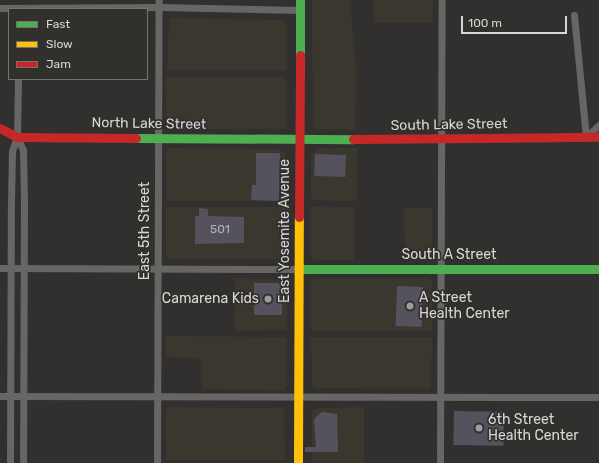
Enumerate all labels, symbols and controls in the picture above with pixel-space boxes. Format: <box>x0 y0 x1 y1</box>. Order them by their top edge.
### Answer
legend <box>8 8 148 80</box>
scale bar <box>463 8 569 34</box>
text: 100 m <box>468 16 502 30</box>
text: Fast <box>46 17 70 31</box>
text: Slow <box>46 37 73 51</box>
text: Jam <box>46 57 71 71</box>
street label: North Lake Street <box>91 115 207 133</box>
street label: South Lake Street <box>390 116 508 134</box>
street label: East Yosemite Avenue <box>277 159 293 303</box>
street label: East 5th Street <box>137 182 153 280</box>
house number: 501 <box>210 223 230 237</box>
street label: South A Street <box>401 247 497 263</box>
place label: A Street Health Center <box>419 290 510 322</box>
place label: Camarena Kids <box>162 291 259 307</box>
marker: Camarena Kids <box>262 293 274 305</box>
marker: A Street Health Center <box>404 300 416 312</box>
place label: 6th Street Health Center <box>488 412 579 444</box>
marker: 6th Street Health Center <box>473 422 485 434</box>

